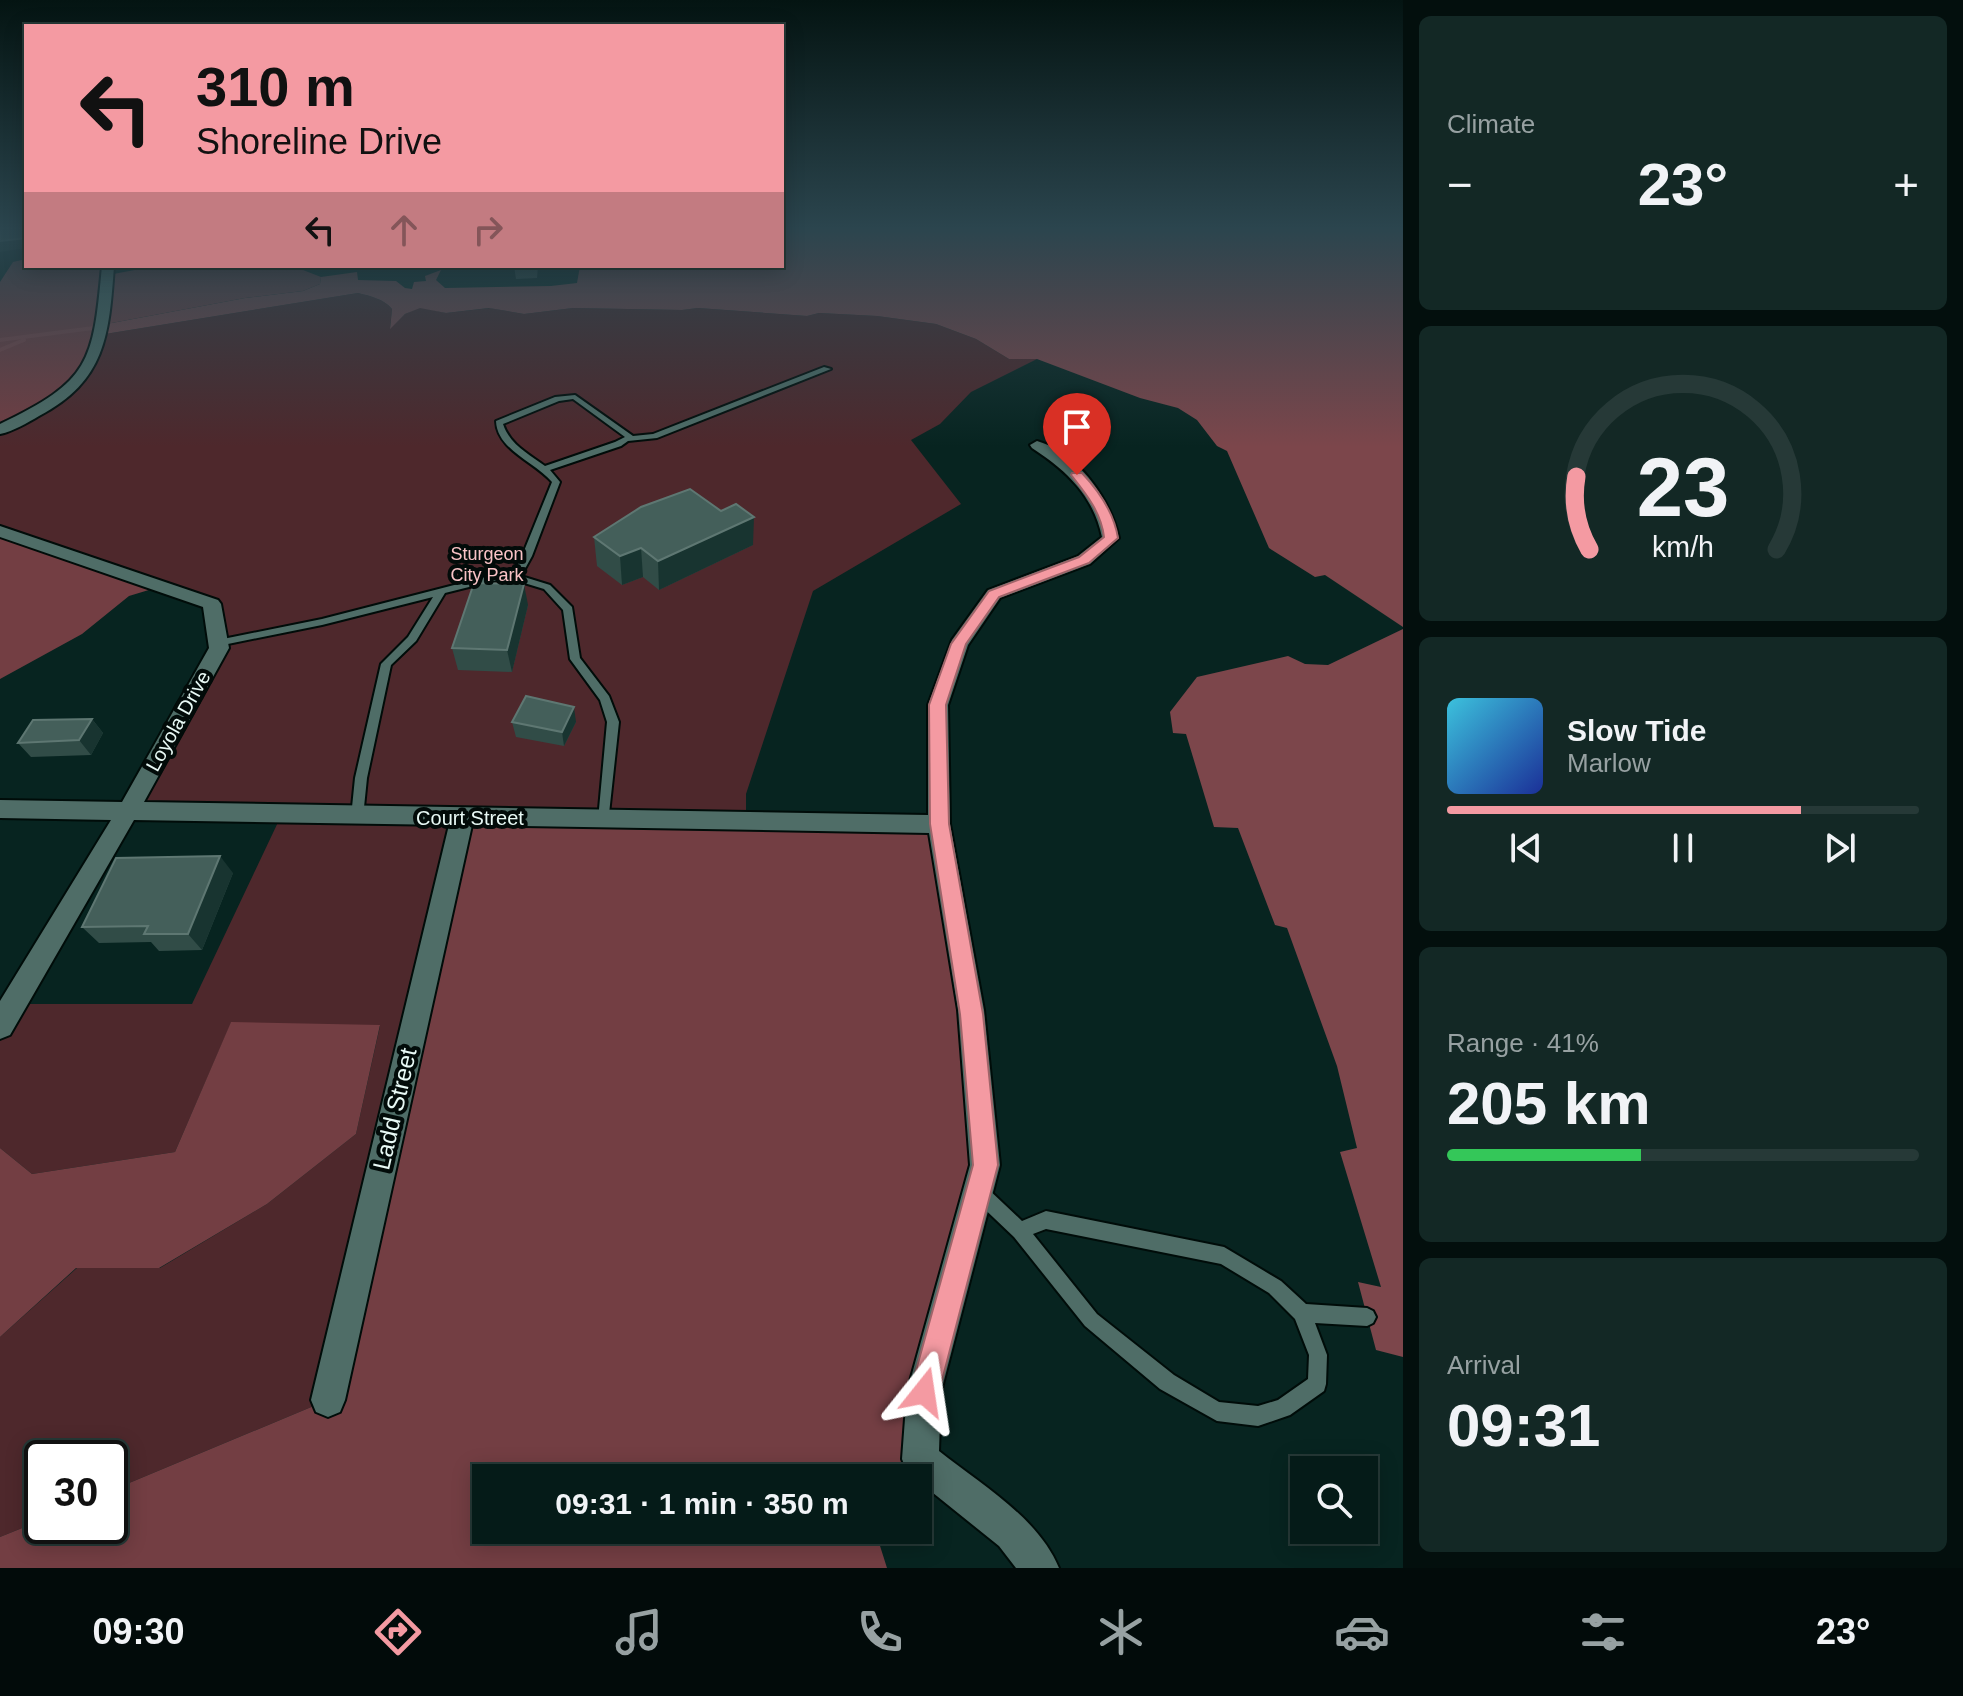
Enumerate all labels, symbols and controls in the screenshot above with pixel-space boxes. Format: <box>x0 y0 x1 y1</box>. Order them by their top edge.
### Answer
text: 310 m <box>196 55 355 118</box>
icon: left <box>64 56 168 160</box>
text: Climate <box>1447 109 1535 139</box>
text: Shoreline Drive <box>196 121 442 162</box>
text: 23° <box>1638 151 1728 218</box>
text: − <box>1447 160 1473 209</box>
text: + <box>1893 160 1919 209</box>
icon: left <box>298 208 342 252</box>
icon: ahead <box>382 208 426 252</box>
icon: right <box>466 208 510 252</box>
pin <box>1043 393 1111 475</box>
icon: arrive <box>1055 405 1099 449</box>
text: 23 <box>1637 440 1729 533</box>
text: km/h <box>1652 531 1714 563</box>
park label: Sturgeon City Park <box>450 544 525 585</box>
street label: Loyola Drive <box>141 667 215 775</box>
text: Slow Tide <box>1567 714 1706 747</box>
text: Marlow <box>1567 748 1651 778</box>
street label: Court Street <box>416 807 524 829</box>
icon: previous <box>1504 826 1548 870</box>
icon: pause <box>1661 826 1705 870</box>
icon: next <box>1818 826 1862 870</box>
text: Range · 41% <box>1447 1028 1599 1058</box>
street label: Ladd Street <box>367 1045 422 1172</box>
text: 205 km <box>1447 1070 1651 1137</box>
position arrow <box>882 1350 966 1434</box>
text: Arrival <box>1447 1350 1521 1380</box>
text: 09:31 <box>1447 1392 1600 1459</box>
speed limit sign: 30 <box>24 1440 128 1544</box>
map controls <box>1290 1456 1378 1544</box>
button: search <box>1290 1456 1378 1544</box>
text: 09:31 · 1 min · 350 m <box>555 1487 849 1520</box>
icon: directions <box>370 1604 426 1660</box>
icon: music <box>611 1604 667 1660</box>
icon: phone <box>852 1604 908 1660</box>
icon: climate <box>1093 1604 1149 1660</box>
icon: car <box>1334 1604 1390 1660</box>
icon: filters <box>1575 1604 1631 1660</box>
text: 09:30 <box>93 1611 185 1652</box>
text: 23° <box>1816 1611 1870 1652</box>

